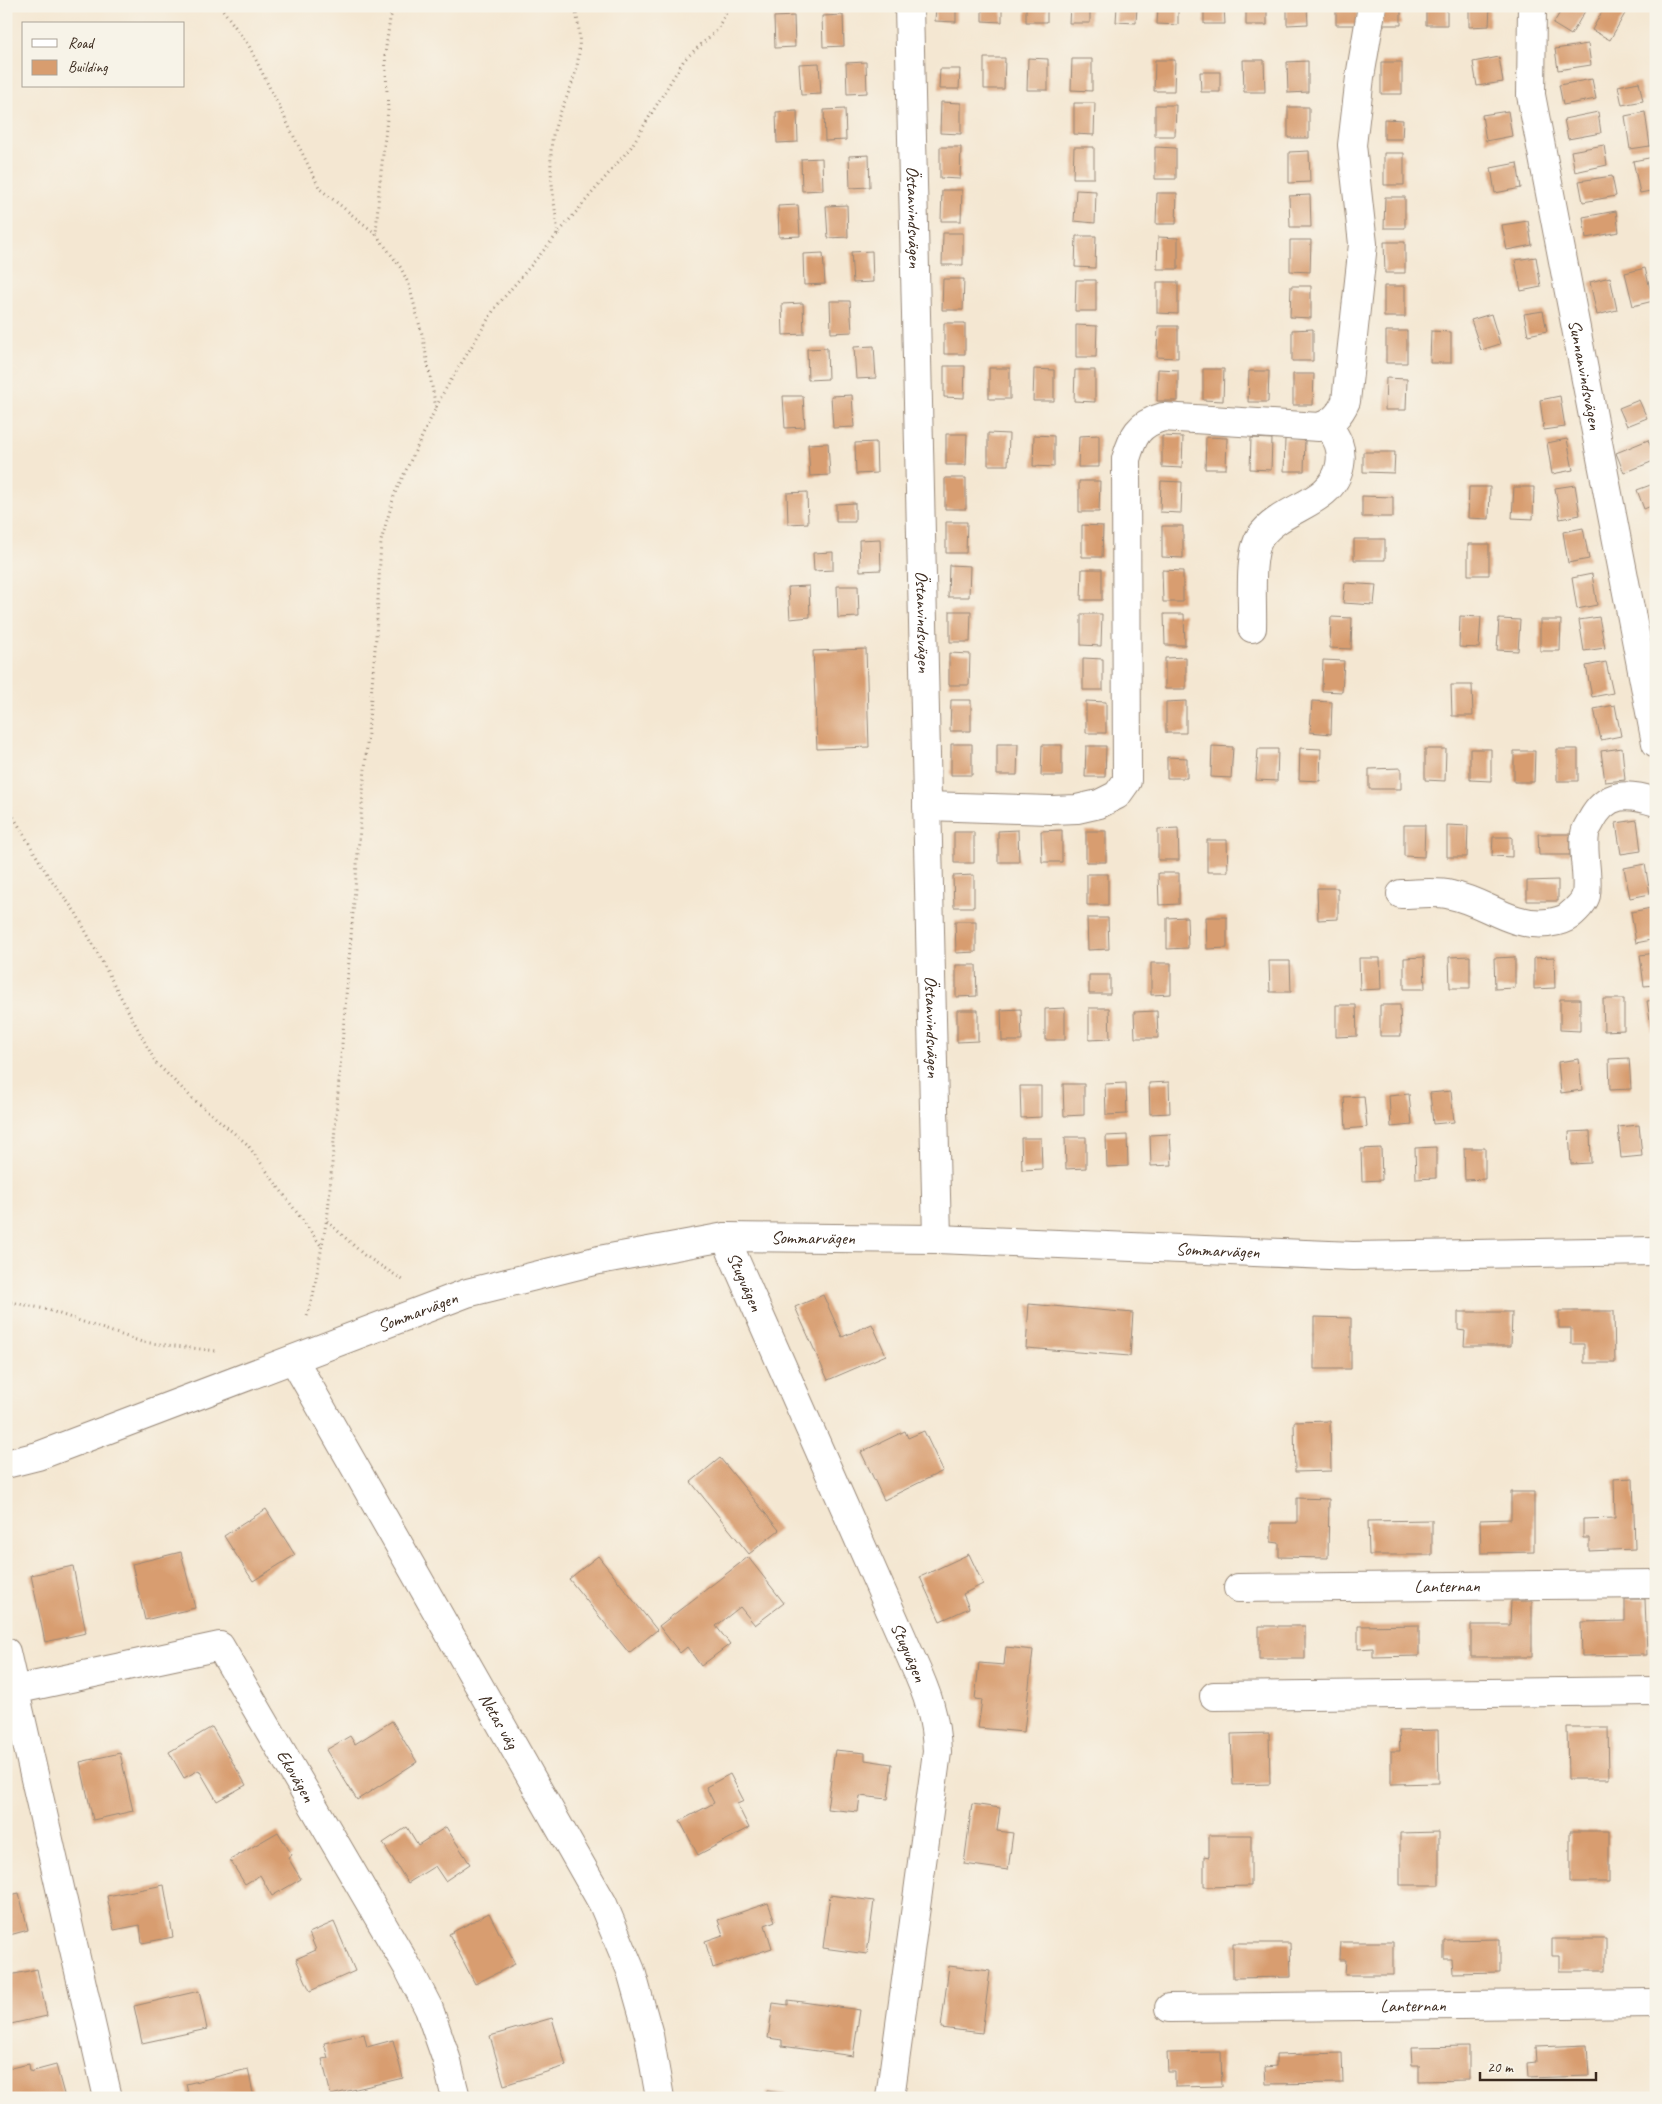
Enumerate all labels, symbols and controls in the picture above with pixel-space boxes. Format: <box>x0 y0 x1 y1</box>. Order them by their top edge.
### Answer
legend <box>22 22 185 88</box>
text: Road <box>68 34 95 53</box>
text: Building <box>68 58 108 77</box>
street label: Östanvindsvägen <box>902 166 926 269</box>
street label: Sunnanvindsvägen <box>1564 318 1607 433</box>
street label: Östanvindsvägen <box>911 571 935 674</box>
street label: Östanvindsvägen <box>920 976 944 1079</box>
street label: Sommarvägen <box>771 1226 856 1249</box>
street label: Sommarvägen <box>1175 1238 1261 1263</box>
street label: Stugvägen <box>722 1249 768 1316</box>
street label: Sommarvägen <box>374 1286 462 1337</box>
street label: Lanternan <box>1414 1575 1481 1597</box>
street label: Stugvägen <box>886 1619 932 1686</box>
street label: Netas väg <box>474 1689 524 1754</box>
street label: Ekovägen <box>272 1746 320 1807</box>
street label: Lanternan <box>1380 1994 1447 2017</box>
scale bar <box>1480 2049 1596 2081</box>
text: 20 m <box>1487 2058 1514 2077</box>

